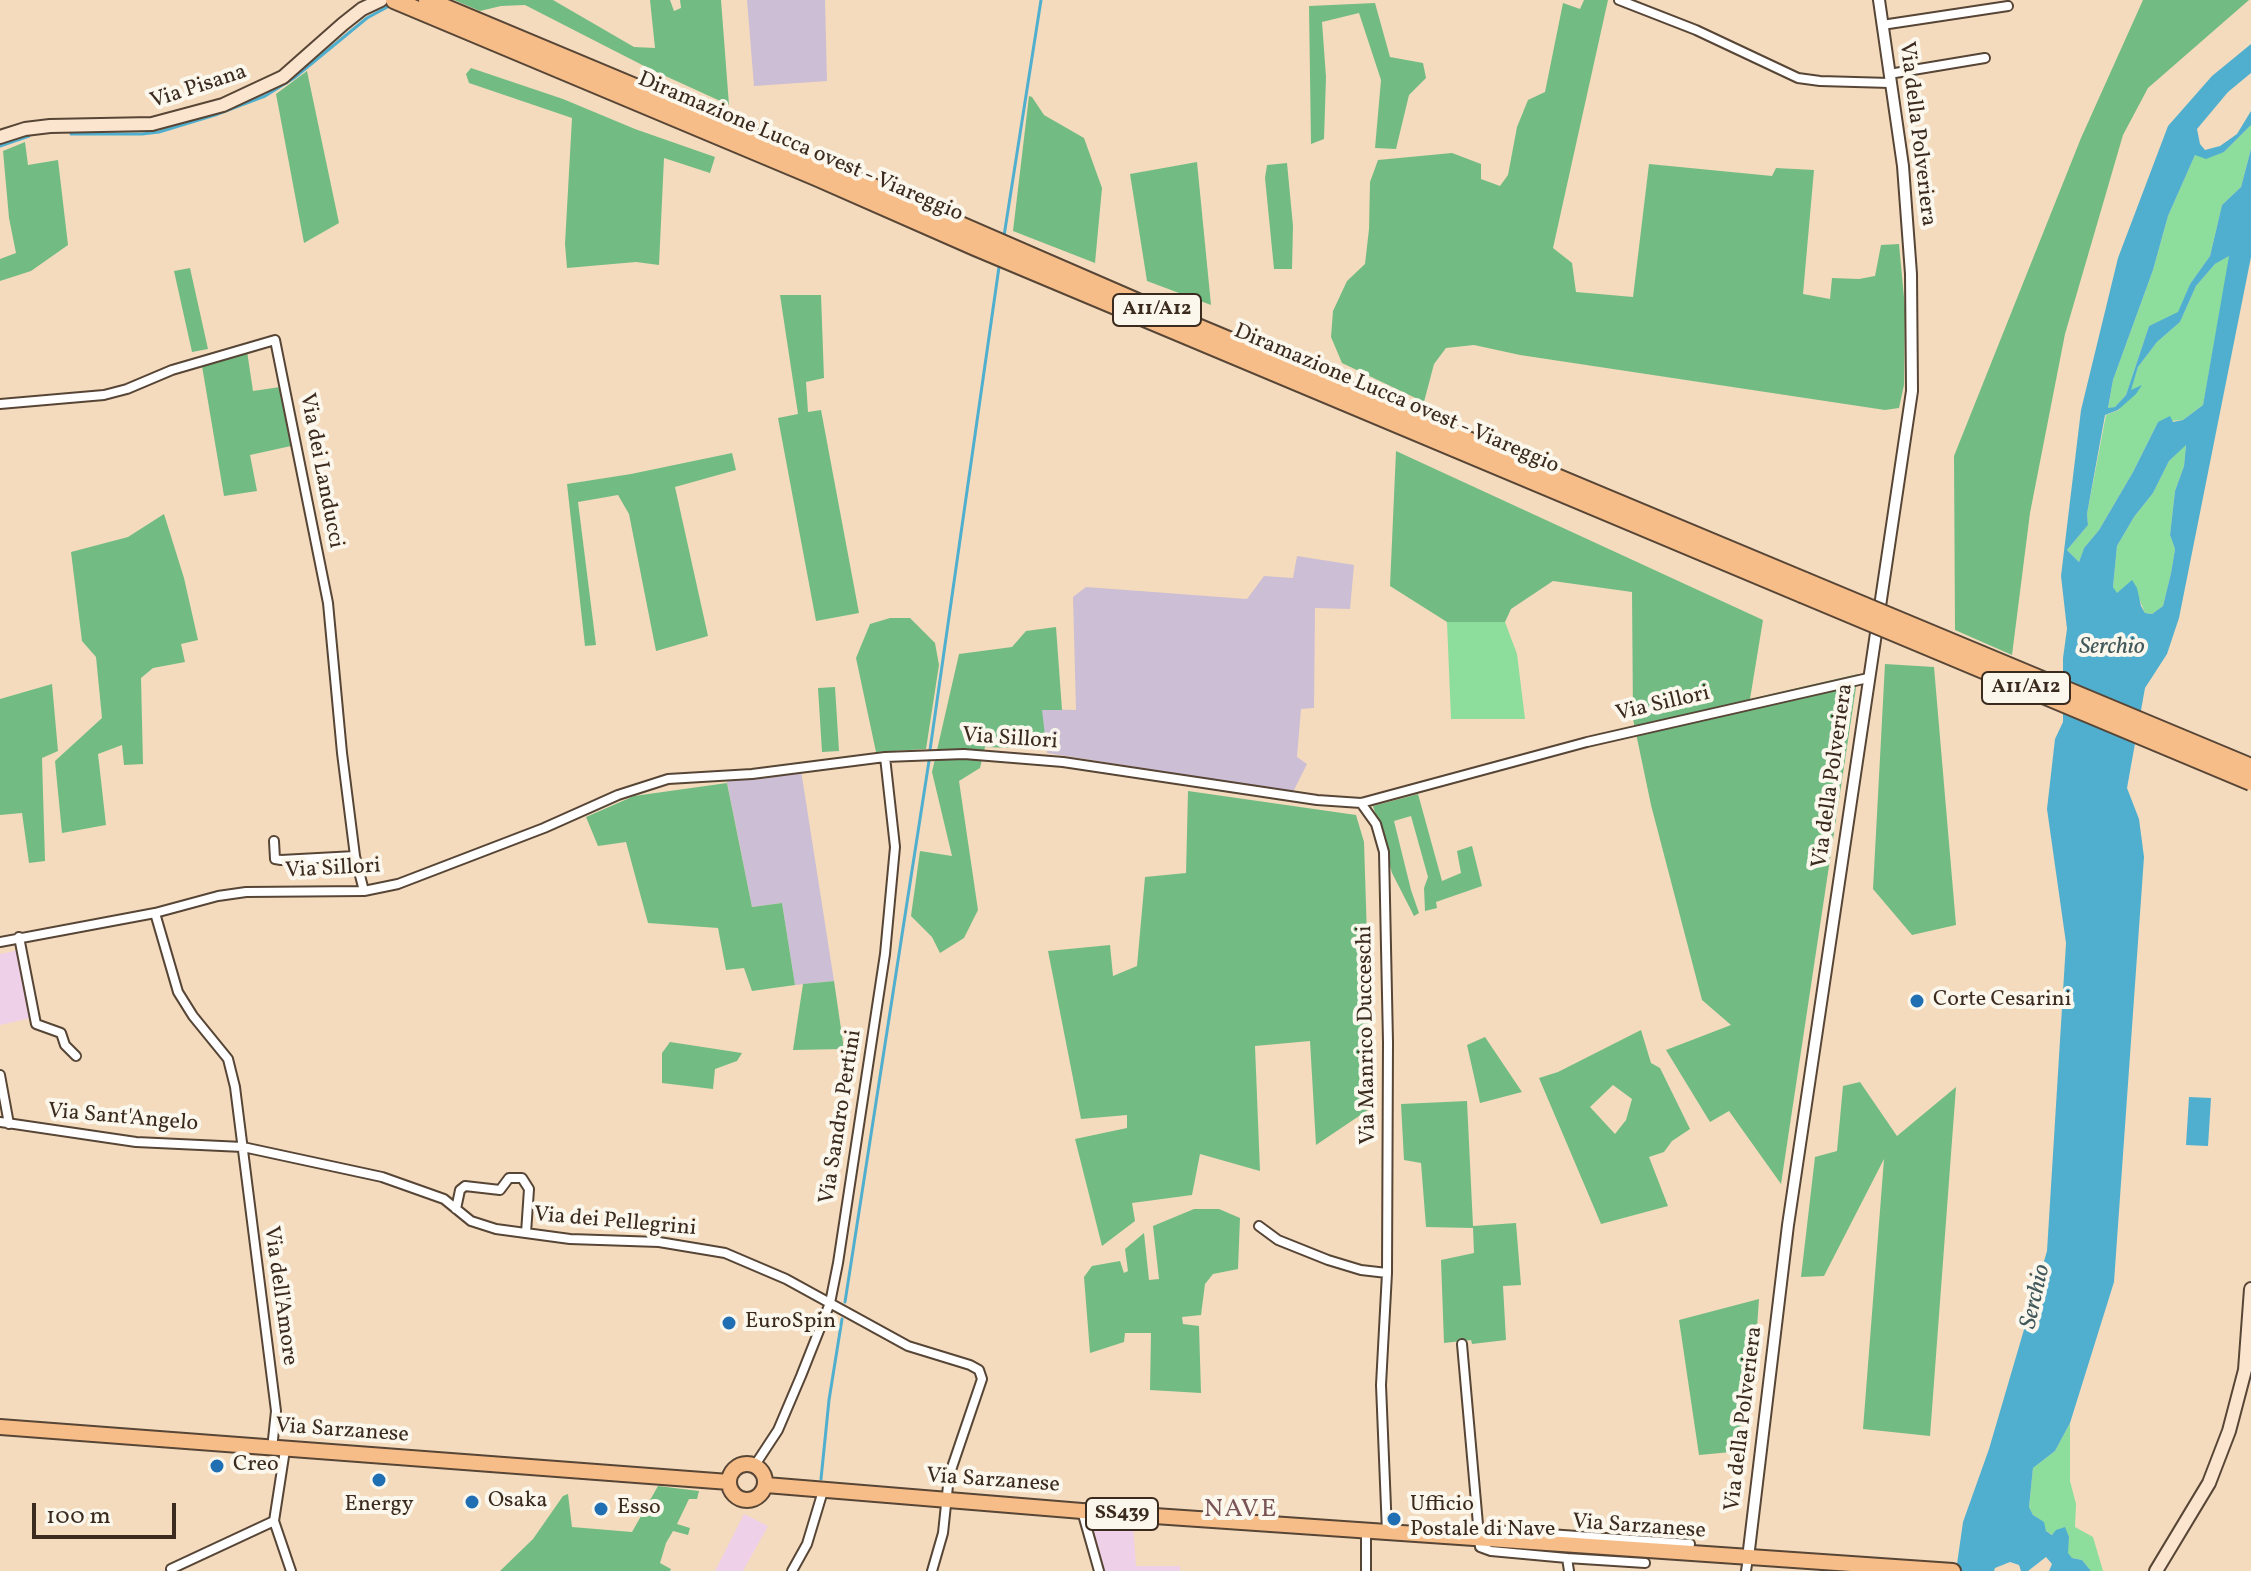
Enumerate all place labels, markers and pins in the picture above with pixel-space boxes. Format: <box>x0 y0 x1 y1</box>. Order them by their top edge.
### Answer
place label: Corte Cesarini <box>1933 988 2071 1014</box>
marker: Corte Cesarini <box>1908 992 1926 1010</box>
place label: EuroSpin <box>745 1310 836 1336</box>
marker: EuroSpin <box>720 1314 738 1332</box>
place label: Creo <box>233 1453 279 1479</box>
marker: Creo <box>208 1457 226 1475</box>
marker: Energy <box>370 1471 388 1489</box>
place label: Osaka <box>488 1489 547 1515</box>
place label: Energy <box>344 1493 414 1519</box>
marker: Osaka <box>463 1493 481 1511</box>
place label: Ufficio Postale di Nave <box>1410 1493 1555 1544</box>
place label: Esso <box>617 1496 661 1522</box>
marker: Esso <box>592 1500 610 1518</box>
marker: Ufficio Postale di Nave <box>1385 1510 1403 1528</box>

